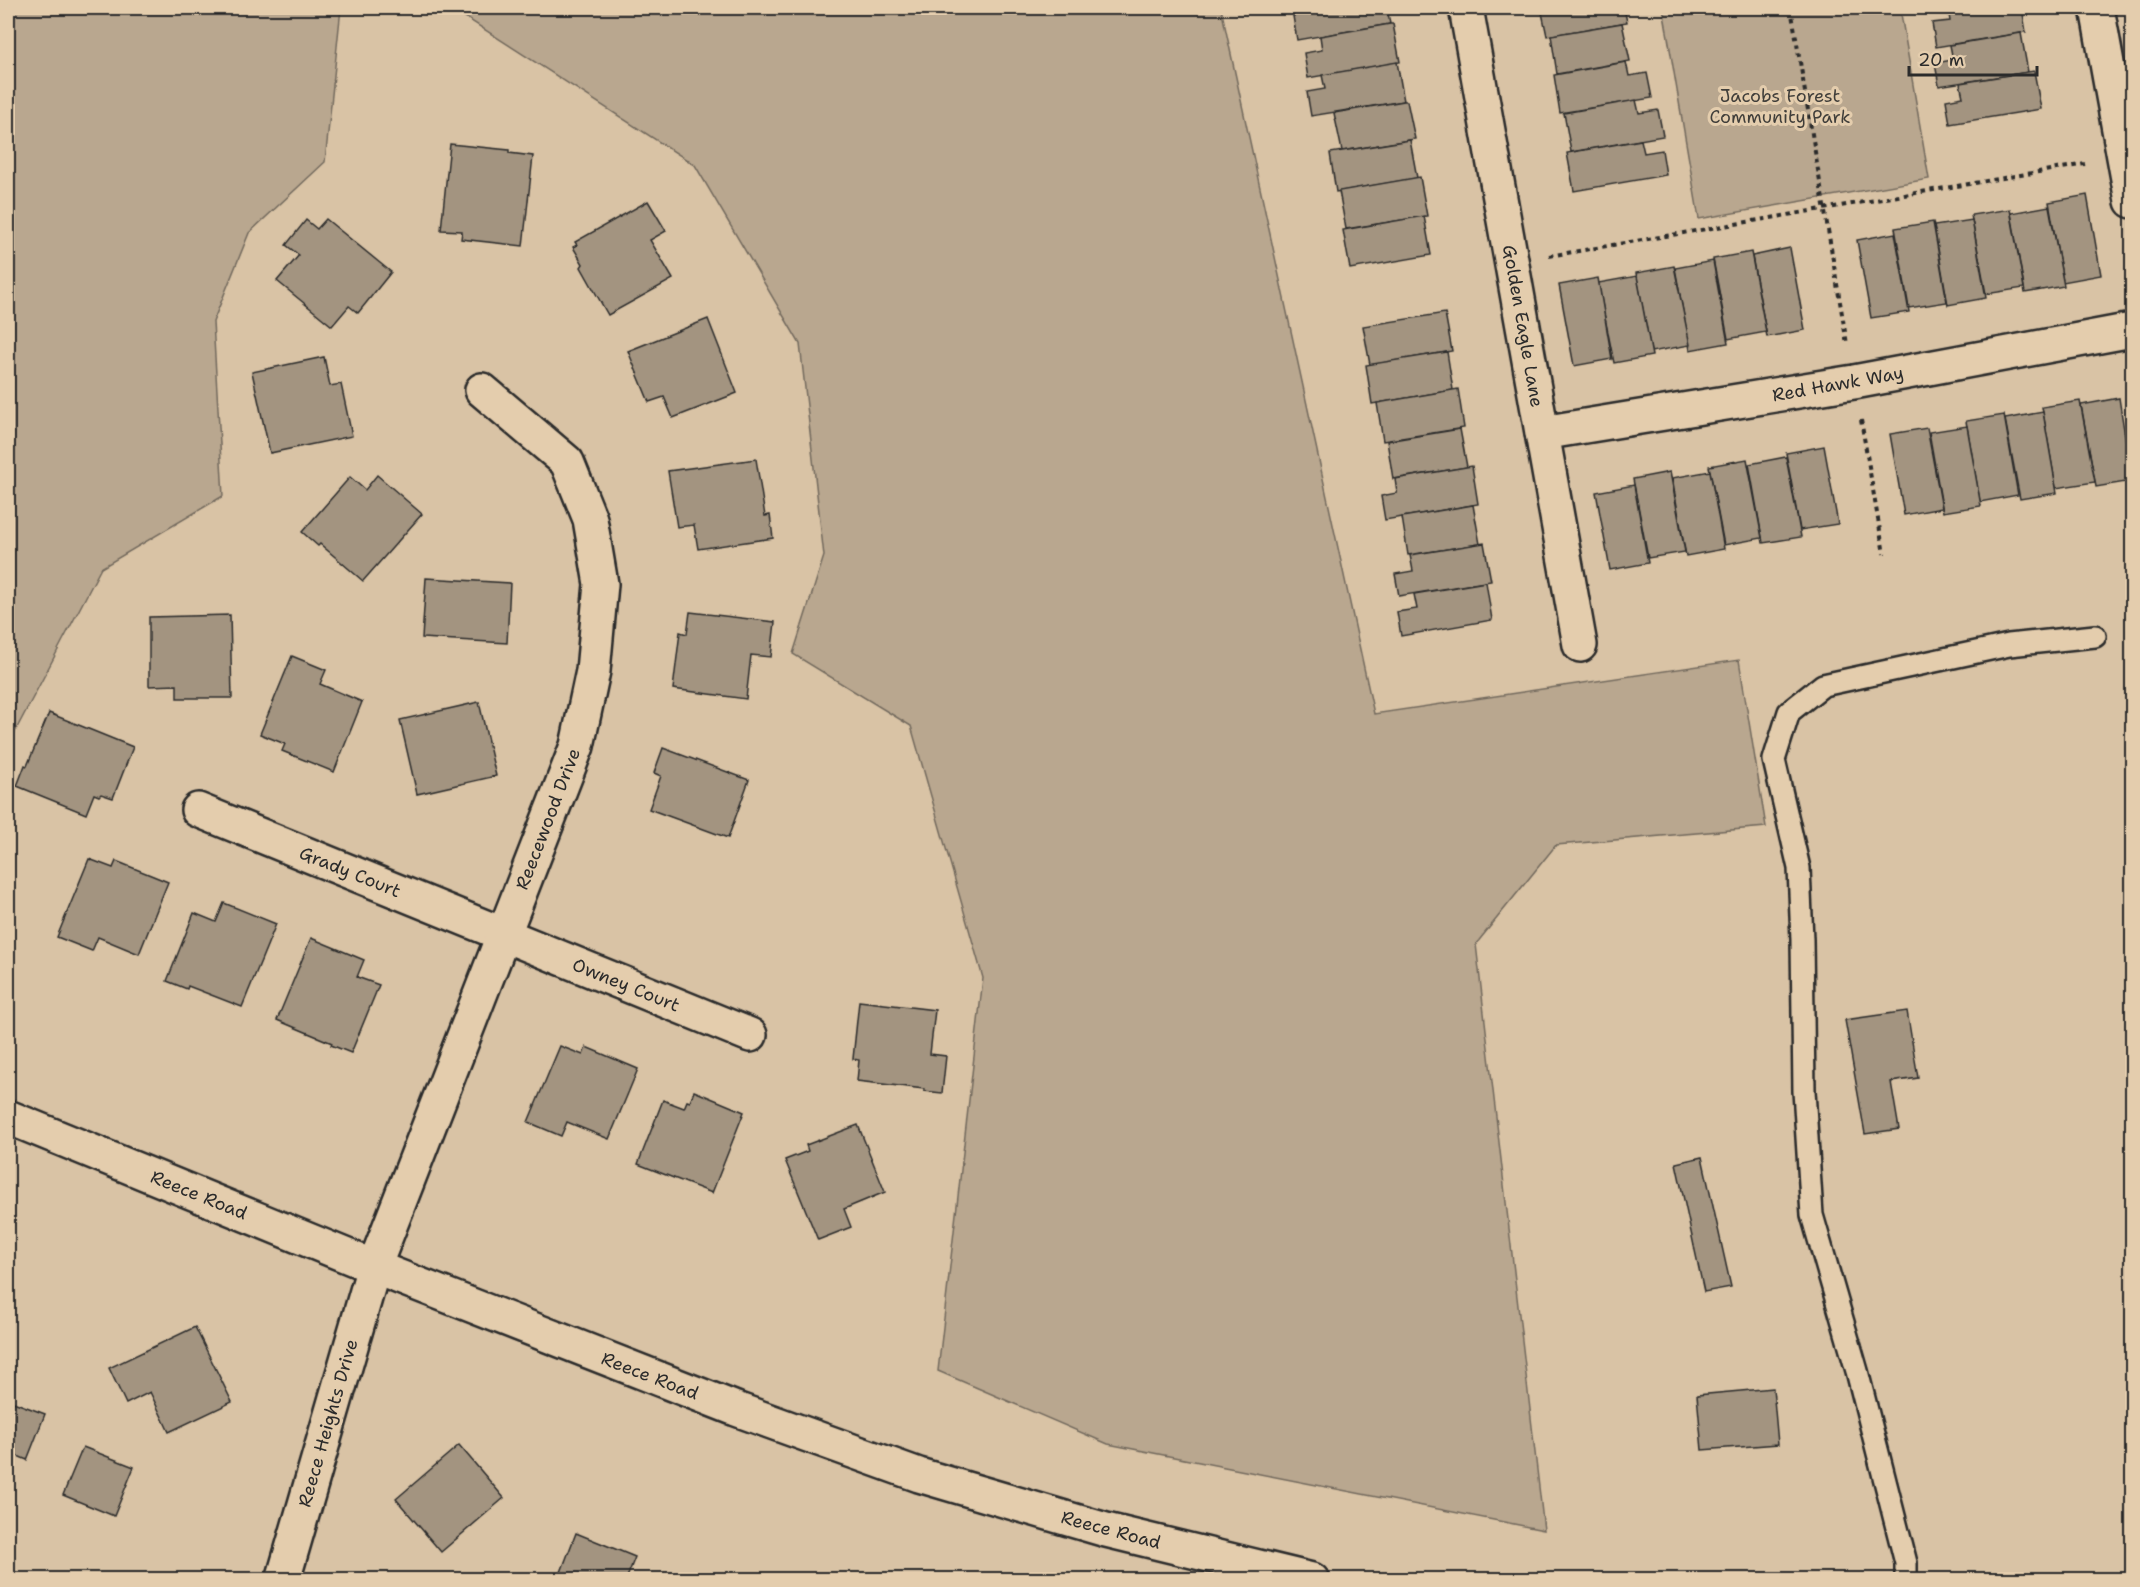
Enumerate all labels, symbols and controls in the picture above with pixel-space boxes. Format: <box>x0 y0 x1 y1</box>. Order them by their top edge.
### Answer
scale bar <box>1909 39 2036 77</box>
text: 20 m <box>1918 48 1964 72</box>
park label: Jacobs Forest Community Park <box>1709 84 1851 129</box>
street label: Golden Eagle Lane <box>1497 243 1549 409</box>
street label: Red Hawk Way <box>1770 361 1906 407</box>
street label: Reecewood Drive <box>510 745 586 893</box>
street label: Grady Court <box>296 841 404 903</box>
street label: Owney Court <box>569 953 683 1017</box>
street label: Reece Road <box>147 1165 251 1225</box>
street label: Reece Heights Drive <box>293 1336 363 1510</box>
street label: Reece Road <box>598 1346 702 1406</box>
street label: Reece Road <box>1058 1505 1164 1555</box>

